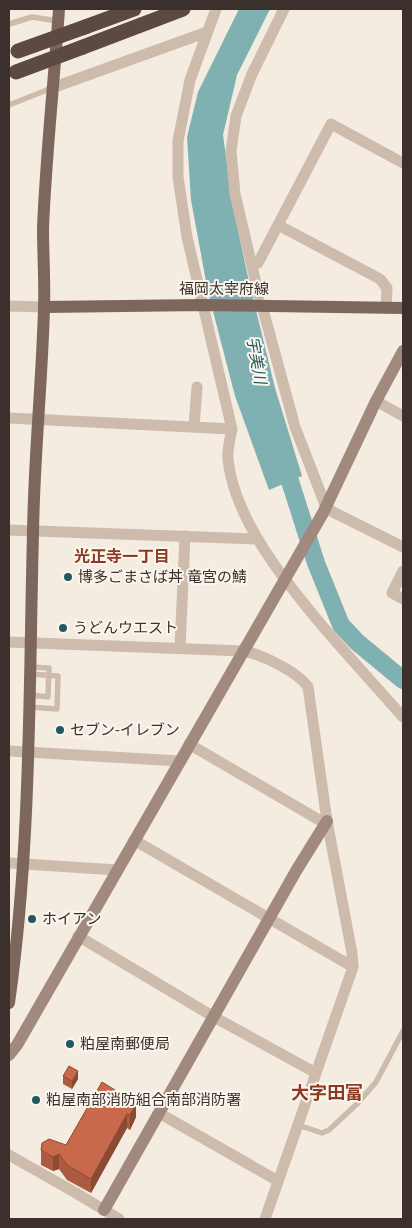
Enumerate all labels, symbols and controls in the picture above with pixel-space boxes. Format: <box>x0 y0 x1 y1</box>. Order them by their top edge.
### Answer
street label: 福岡太宰府線 <box>179 278 269 298</box>
water label: 宇美川 <box>242 334 272 388</box>
district label: 光正寺一丁目 <box>74 545 170 567</box>
place label: 博多ごまさば丼 竜宮の鯖 <box>78 566 247 586</box>
marker: 博多ごまさば丼 竜宮の鯖 <box>62 571 74 583</box>
place label: うどんウエスト <box>73 617 178 637</box>
marker: うどんウエスト <box>57 622 69 634</box>
place label: セブン-イレブン <box>70 719 180 739</box>
marker: セブン-イレブン <box>54 724 66 736</box>
place label: ホイアン <box>42 908 101 928</box>
marker: ホイアン <box>26 913 38 925</box>
place label: 粕屋南郵便局 <box>80 1033 170 1053</box>
marker: 粕屋南郵便局 <box>64 1038 76 1050</box>
district label: 大字田富 <box>291 1080 363 1104</box>
place label: 粕屋南部消防組合南部消防署 <box>46 1089 241 1109</box>
marker: 粕屋南部消防組合南部消防署 <box>30 1094 42 1106</box>

